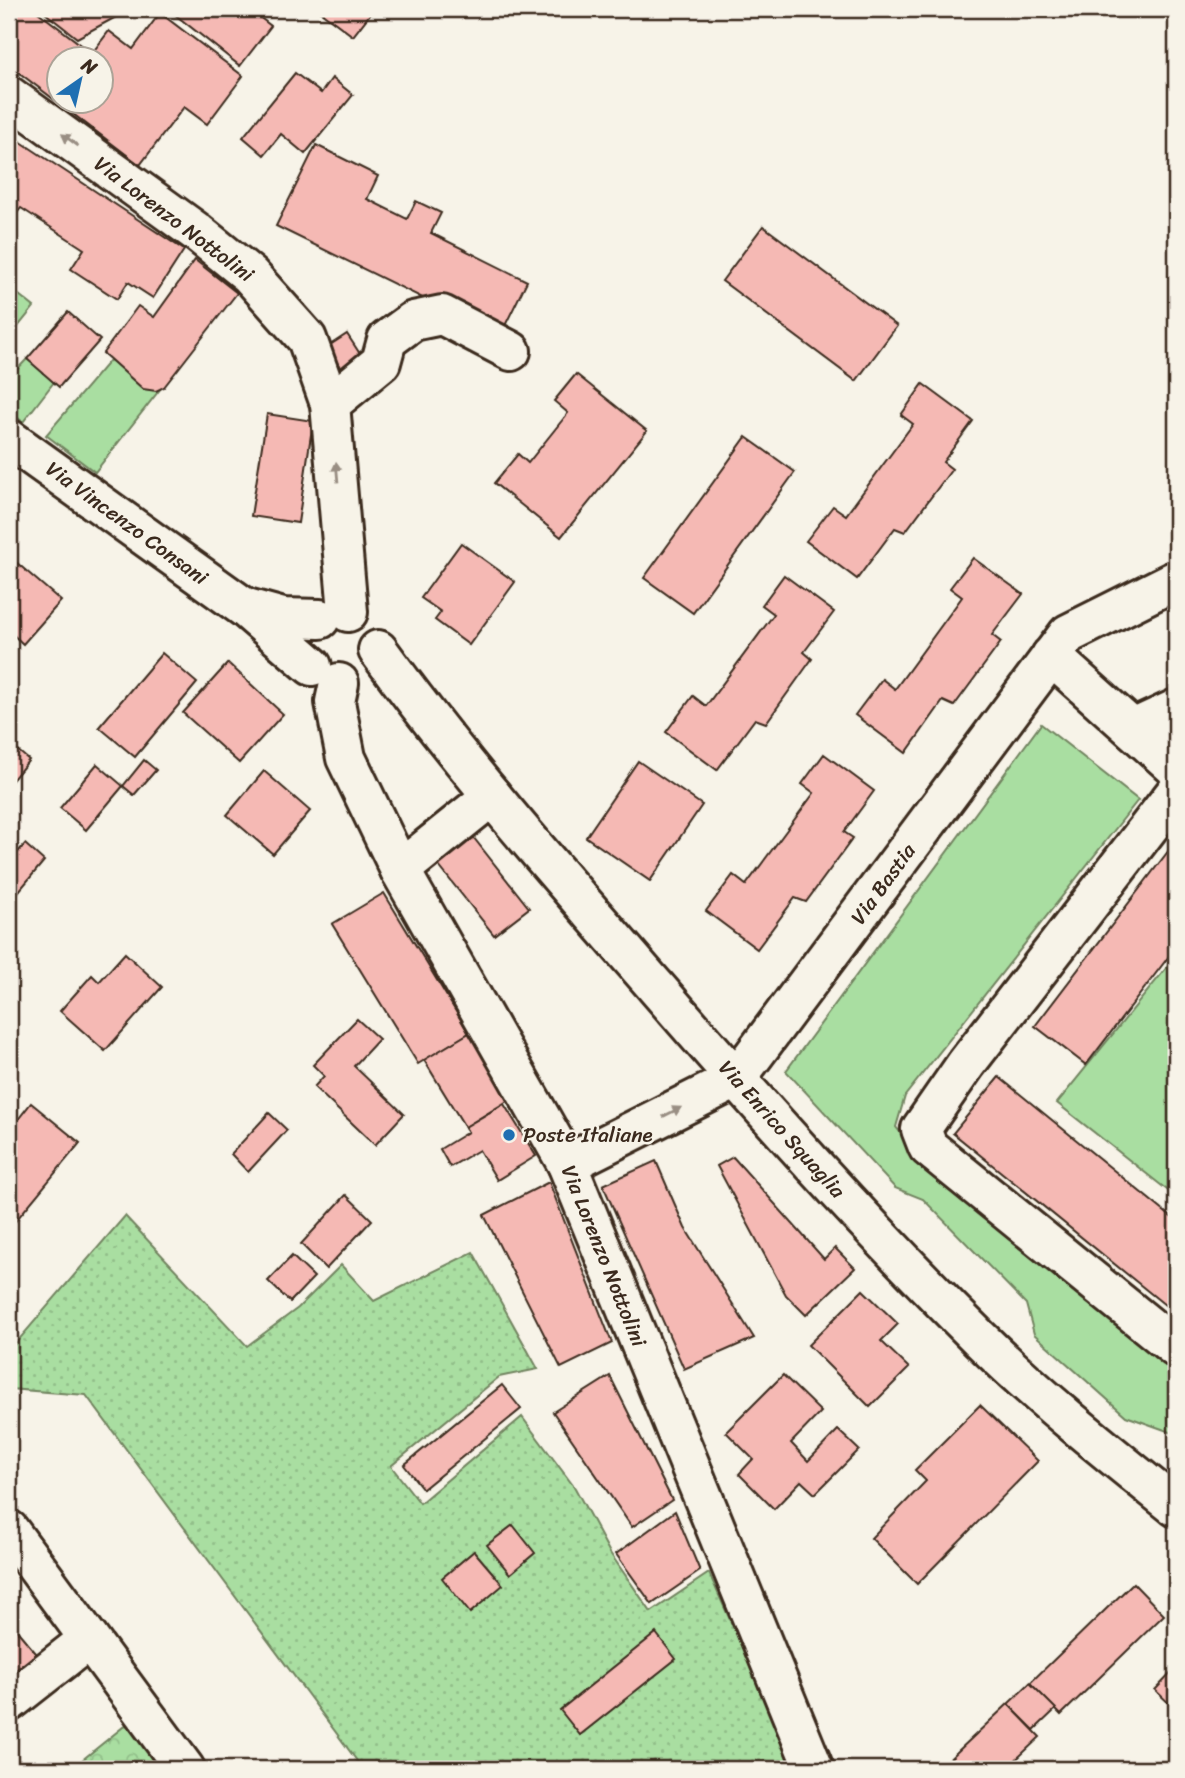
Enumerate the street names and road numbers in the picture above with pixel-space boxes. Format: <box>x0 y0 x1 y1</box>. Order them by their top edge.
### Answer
street label: Via Lorenzo Nottolini <box>85 146 263 293</box>
street label: Via Vincenzo Consani <box>37 451 218 596</box>
street label: Via Bastia <box>840 835 926 933</box>
street label: Via Enrico Squaglia <box>709 1051 855 1208</box>
street label: Via Lorenzo Nottolini <box>550 1159 658 1354</box>

